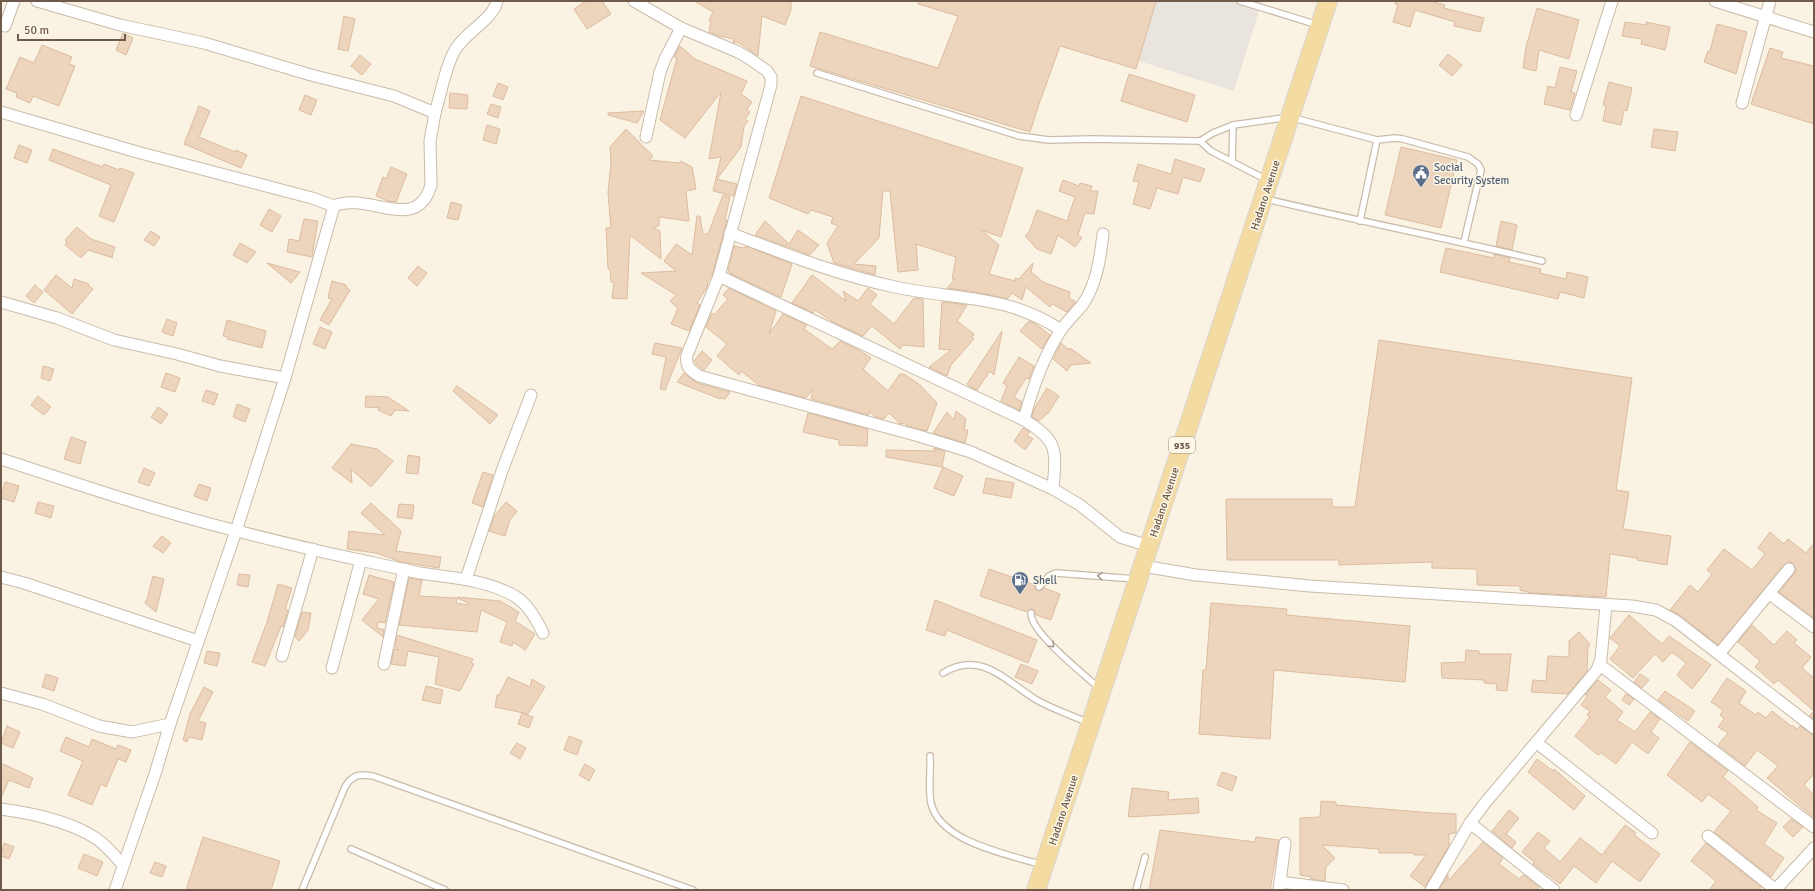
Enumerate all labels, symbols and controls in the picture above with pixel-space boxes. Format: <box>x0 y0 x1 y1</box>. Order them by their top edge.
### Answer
scale bar <box>18 16 125 42</box>
text: 50 m <box>24 23 49 38</box>
street label: Hadano Avenue <box>1248 158 1283 232</box>
place label: Social Security System <box>1434 161 1510 187</box>
public building icon: Social Security System <box>1411 163 1431 188</box>
road number: 935 <box>1169 437 1195 453</box>
street label: Hadano Avenue <box>1147 465 1182 539</box>
fuel station icon: Shell <box>1010 570 1030 595</box>
one-way arrow <box>1097 571 1103 580</box>
place label: Shell <box>1033 574 1057 587</box>
one-way arrow <box>1047 640 1055 648</box>
street label: Hadano Avenue <box>1046 773 1081 847</box>

